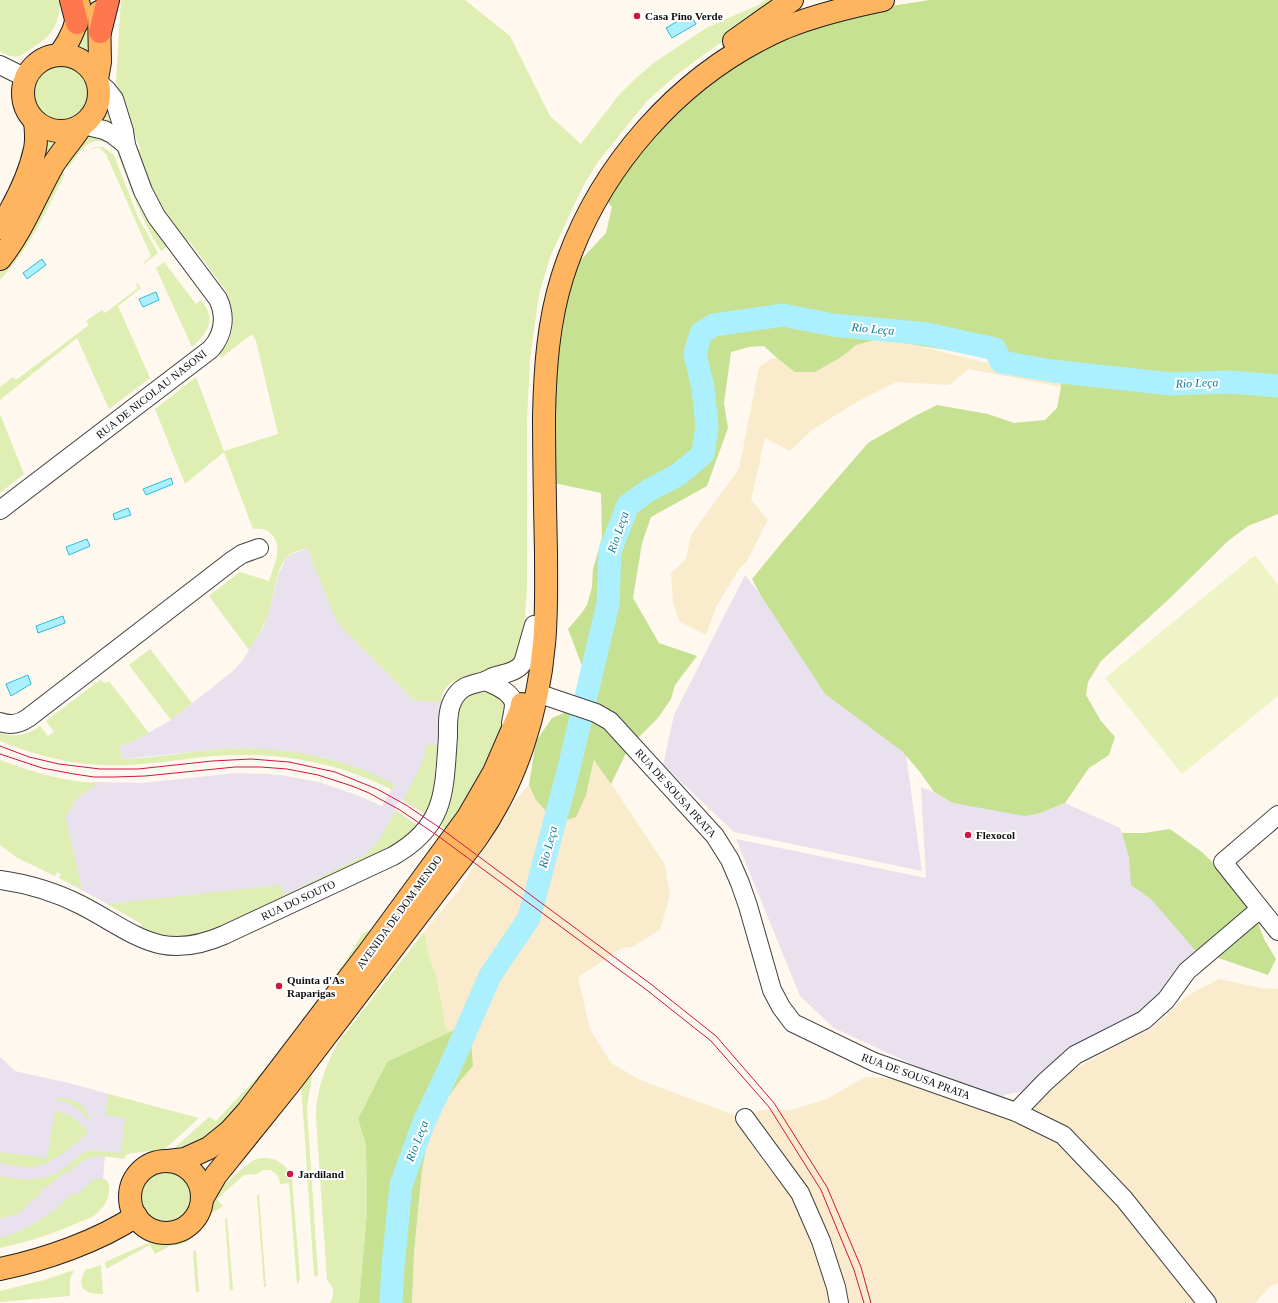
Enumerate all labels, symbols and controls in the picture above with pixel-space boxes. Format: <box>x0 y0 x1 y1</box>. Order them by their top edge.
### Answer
place label: Casa Pino Verde <box>645 10 723 22</box>
marker: Casa Pino Verde <box>632 11 642 21</box>
water label: Rio Leça <box>850 320 895 338</box>
street label: RUA DE NICOLAU NASONI <box>93 347 209 441</box>
water label: Rio Leça <box>1174 375 1219 391</box>
water label: Rio Leça <box>604 509 632 556</box>
street label: RUA DE SOUSA PRATA <box>633 746 719 840</box>
water label: Rio Leça <box>535 824 560 871</box>
place label: Flexocol <box>976 829 1015 841</box>
marker: Flexocol <box>963 830 973 840</box>
street label: AVENIDA DE DOM MENDO <box>354 853 444 971</box>
street label: RUA DO SOUTO <box>259 878 337 922</box>
place label: Quinta d'As Raparigas <box>287 974 345 999</box>
marker: Quinta d'As Raparigas <box>274 981 284 991</box>
street label: RUA DE SOUSA PRATA <box>860 1051 972 1101</box>
water label: Rio Leça <box>402 1118 431 1165</box>
place label: Jardiland <box>298 1168 344 1180</box>
marker: Jardiland <box>285 1169 295 1179</box>

